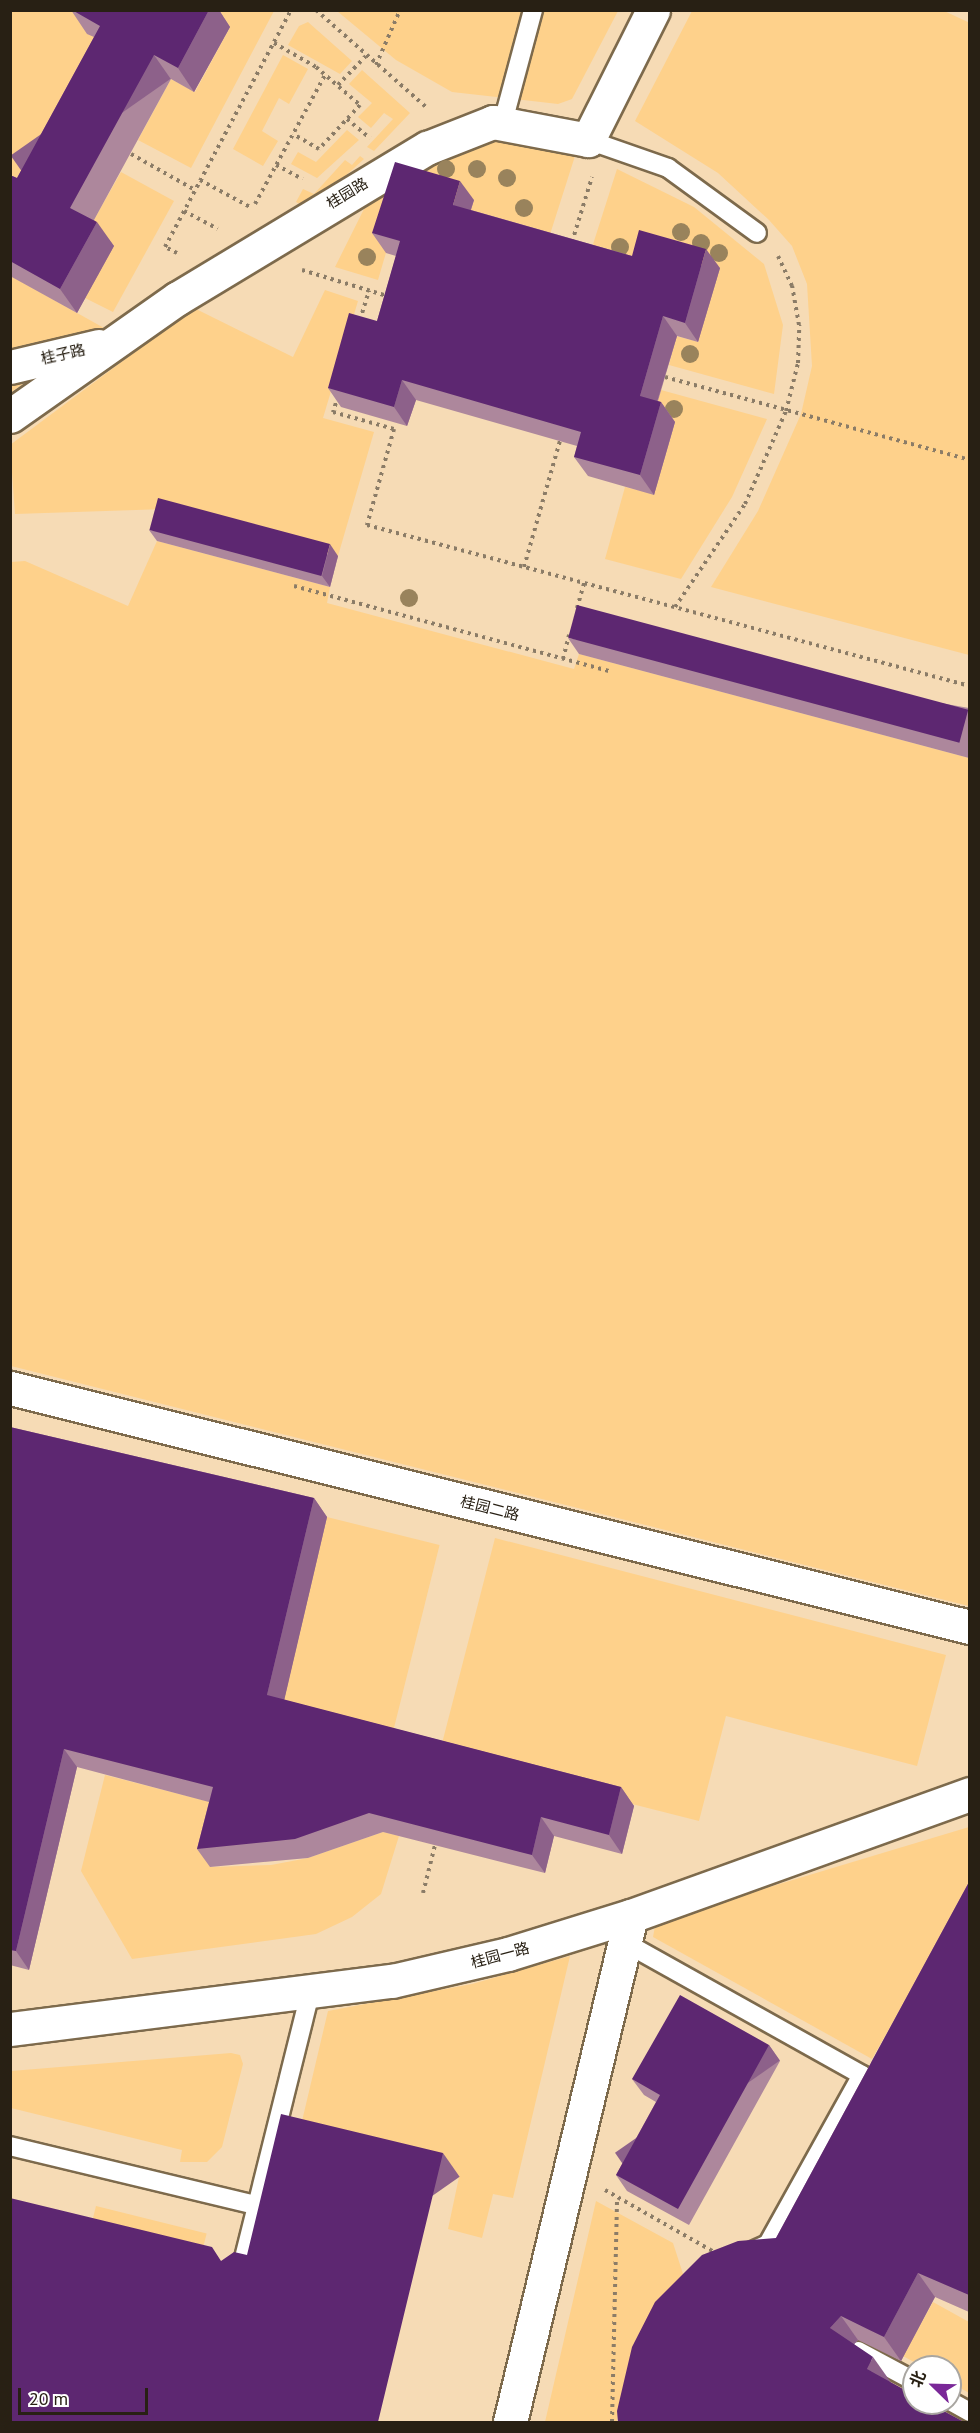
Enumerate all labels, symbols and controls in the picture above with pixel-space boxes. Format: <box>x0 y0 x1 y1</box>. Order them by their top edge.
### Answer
street label: 桂园路 <box>323 174 371 212</box>
street label: 桂子路 <box>39 340 87 368</box>
street label: 桂园二路 <box>459 1492 521 1524</box>
street label: 桂园一路 <box>469 1939 531 1971</box>
north arrow <box>902 2355 962 2415</box>
text: 北 <box>905 2367 930 2390</box>
scale bar <box>21 2376 152 2414</box>
text: 20 m <box>29 2387 68 2410</box>

